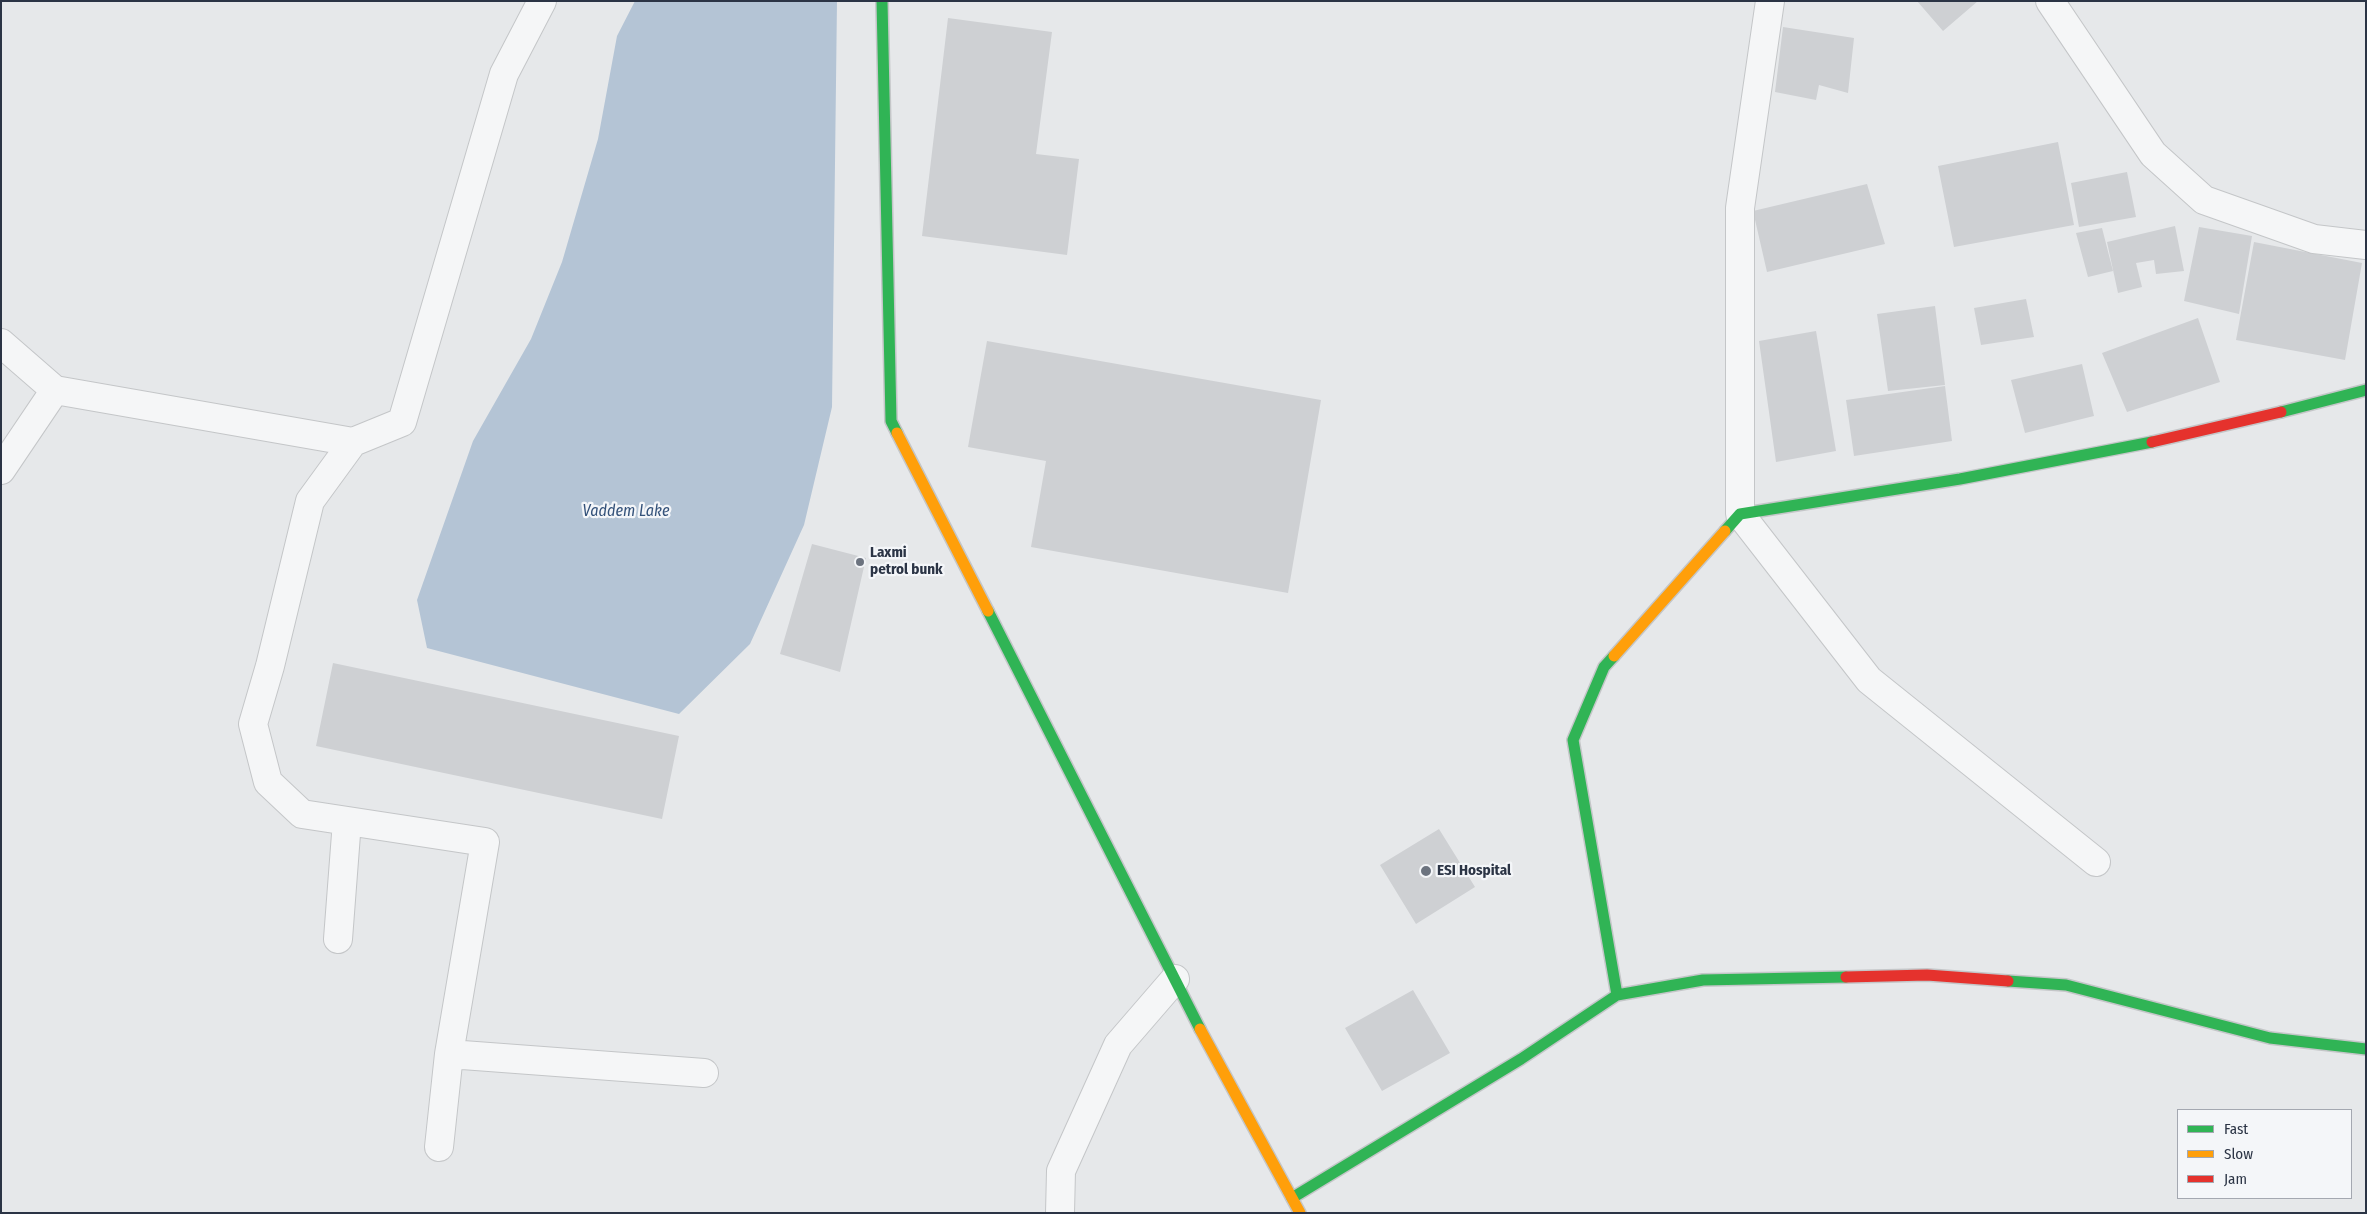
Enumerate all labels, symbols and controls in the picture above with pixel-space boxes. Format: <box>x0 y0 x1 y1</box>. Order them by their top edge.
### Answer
water label: Vaddem Lake <box>583 502 669 522</box>
place label: Laxmi petrol bunk <box>870 544 943 579</box>
marker: Laxmi petrol bunk <box>854 556 866 568</box>
place label: ESI Hospital <box>1437 862 1511 880</box>
marker: ESI Hospital <box>1419 864 1433 878</box>
legend <box>2177 1109 2352 1199</box>
text: Fast <box>2224 1120 2248 1138</box>
text: Slow <box>2224 1145 2253 1163</box>
text: Jam <box>2224 1170 2247 1188</box>

